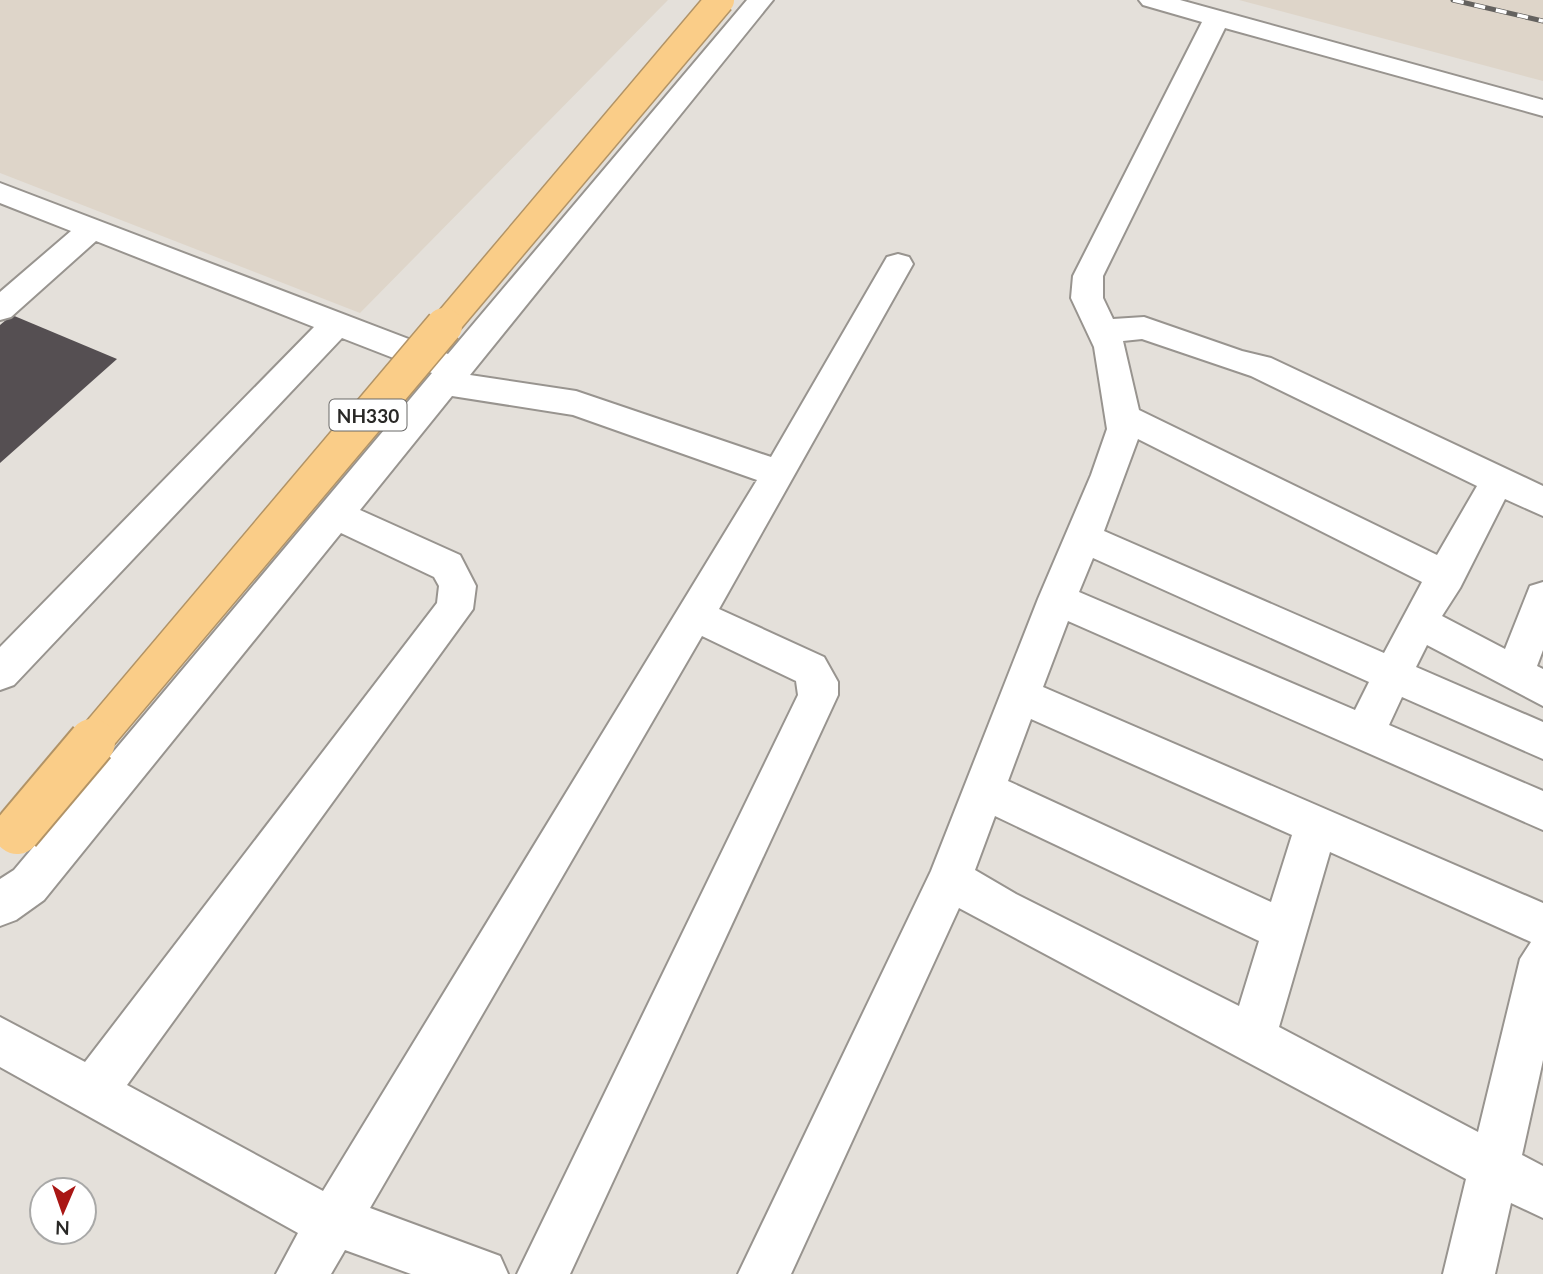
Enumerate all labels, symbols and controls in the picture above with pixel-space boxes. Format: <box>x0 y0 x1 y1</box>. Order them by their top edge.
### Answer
road number: NH330 <box>330 400 406 430</box>
north arrow <box>28 1176 98 1246</box>
text: N <box>55 1217 70 1240</box>

